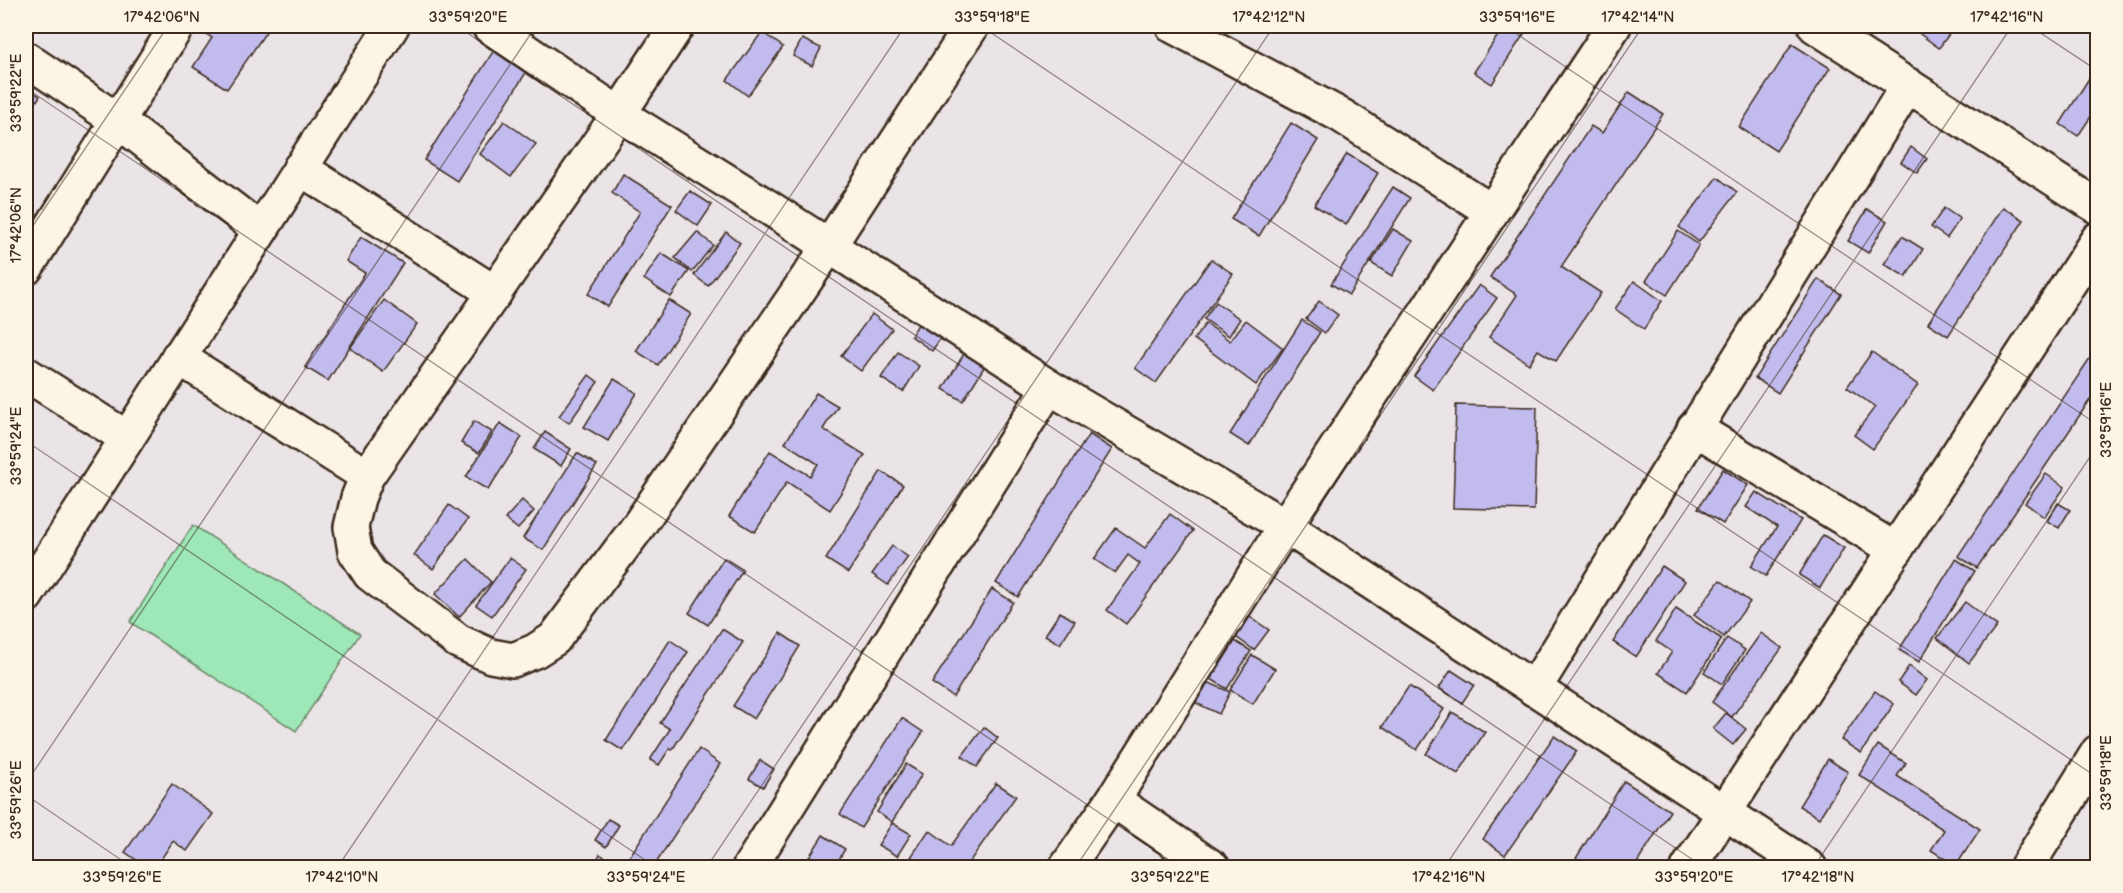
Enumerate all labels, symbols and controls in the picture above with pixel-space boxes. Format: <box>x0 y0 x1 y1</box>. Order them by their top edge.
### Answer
text: 17°42'06"N <box>124 8 200 27</box>
text: 33°59'20"E <box>429 8 508 27</box>
text: 33°59'18"E <box>954 8 1030 27</box>
text: 17°42'12"N <box>1233 8 1305 27</box>
text: 33°59'16"E <box>1479 8 1555 27</box>
text: 17°42'14"N <box>1601 8 1675 27</box>
text: 17°42'16"N <box>1970 8 2044 27</box>
text: 33°59'22"E <box>7 53 26 132</box>
text: 17°42'06"N <box>7 187 26 263</box>
text: 33°59'16"E <box>2097 382 2116 458</box>
text: 33°59'24"E <box>7 406 26 485</box>
text: 33°59'18"E <box>2097 735 2116 811</box>
text: 33°59'26"E <box>7 760 26 840</box>
text: 33°59'26"E <box>82 868 162 887</box>
text: 17°42'10"N <box>306 868 378 887</box>
text: 33°59'24"E <box>607 868 686 887</box>
text: 33°59'22"E <box>1131 868 1210 887</box>
text: 17°42'16"N <box>1412 868 1486 887</box>
text: 33°59'20"E <box>1655 868 1734 887</box>
text: 17°42'18"N <box>1782 868 1854 887</box>

